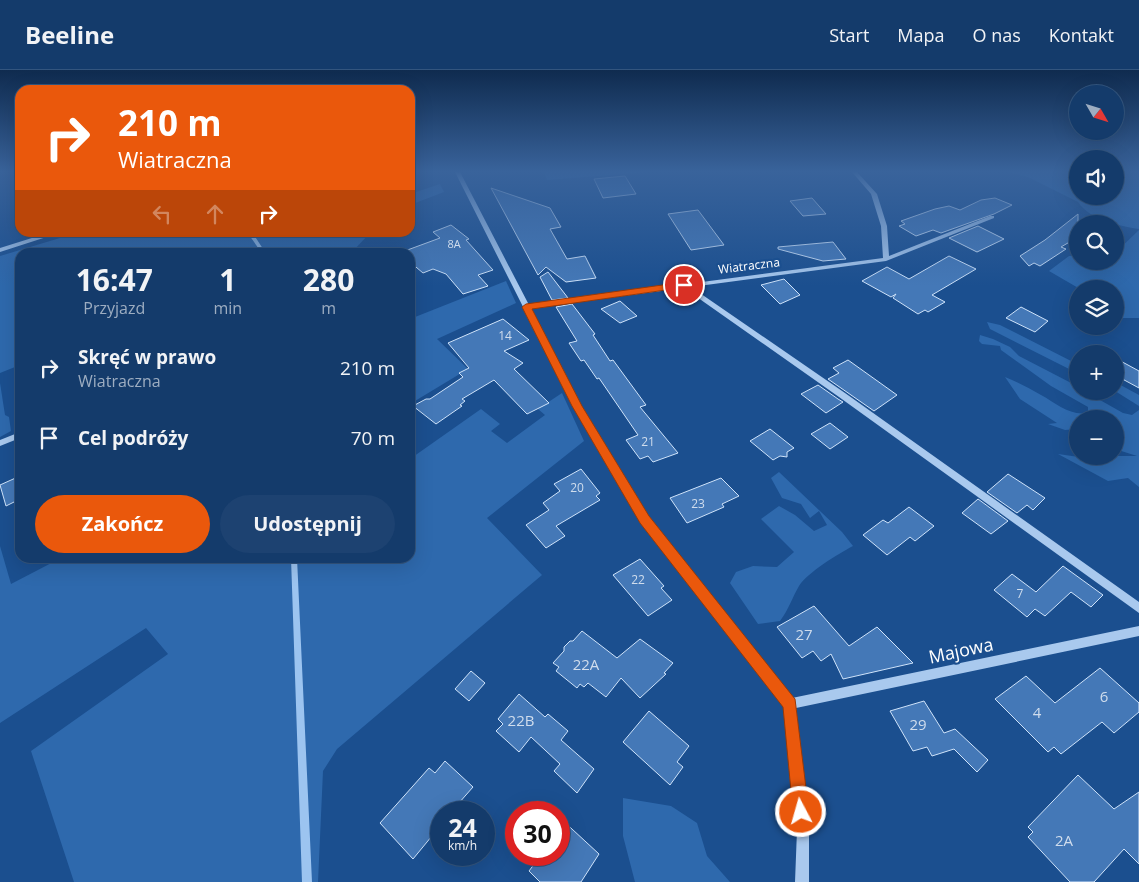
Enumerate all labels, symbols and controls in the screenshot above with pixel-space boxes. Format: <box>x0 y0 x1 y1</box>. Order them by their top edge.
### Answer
text: Beeline <box>25 18 114 51</box>
text: Start <box>829 23 869 47</box>
text: Mapa <box>897 23 945 47</box>
text: O nas <box>973 23 1021 47</box>
text: Kontakt <box>1049 23 1114 47</box>
north arrow <box>1069 85 1124 140</box>
map controls <box>1069 85 1124 465</box>
text: 210 m <box>118 99 222 146</box>
icon: right <box>35 105 100 170</box>
text: Wiatraczna <box>118 144 232 174</box>
button: sound <box>1069 150 1124 205</box>
icon: left <box>148 200 176 228</box>
icon: ahead <box>201 200 229 228</box>
icon: right <box>254 200 282 228</box>
button: search <box>1069 215 1124 270</box>
house number: 8A <box>447 236 461 251</box>
street label: Wiatraczna <box>717 253 781 278</box>
text: 16:47 <box>76 259 153 300</box>
text: 1 <box>219 259 236 300</box>
text: 280 <box>303 259 354 300</box>
pin <box>663 264 705 306</box>
icon: arrive <box>670 271 698 299</box>
button: layers <box>1069 280 1124 335</box>
text: Przyjazd <box>83 297 145 319</box>
text: min <box>214 297 242 319</box>
text: m <box>321 297 336 319</box>
house number: 14 <box>498 327 512 344</box>
text: Skręć w prawo <box>78 344 216 370</box>
button: + <box>1069 345 1124 400</box>
icon: right <box>35 354 63 382</box>
text: 210 m <box>340 355 395 381</box>
text: Wiatraczna <box>78 370 161 392</box>
button: − <box>1069 410 1124 465</box>
icon: arrive <box>35 424 63 452</box>
text: Cel podróży <box>78 425 188 451</box>
text: 70 m <box>351 425 395 451</box>
house number: 21 <box>641 433 655 450</box>
house number: 20 <box>570 479 584 496</box>
button: Zakończ <box>35 495 210 553</box>
button: Udostępnij <box>220 495 395 553</box>
house number: 23 <box>691 495 705 512</box>
house number: 22 <box>631 571 645 588</box>
house number: 7 <box>1017 585 1024 602</box>
house number: 27 <box>795 624 813 644</box>
street label: Majowa <box>926 631 995 669</box>
house number: 22A <box>573 654 600 674</box>
house number: 6 <box>1100 686 1108 706</box>
house number: 4 <box>1033 702 1042 722</box>
house number: 22B <box>508 710 534 730</box>
house number: 29 <box>909 714 927 734</box>
position arrow <box>774 785 826 837</box>
speed limit sign: 30 <box>505 801 570 866</box>
text: 24 <box>448 810 477 844</box>
house number: 2A <box>1055 830 1074 850</box>
text: km/h <box>448 837 477 854</box>

